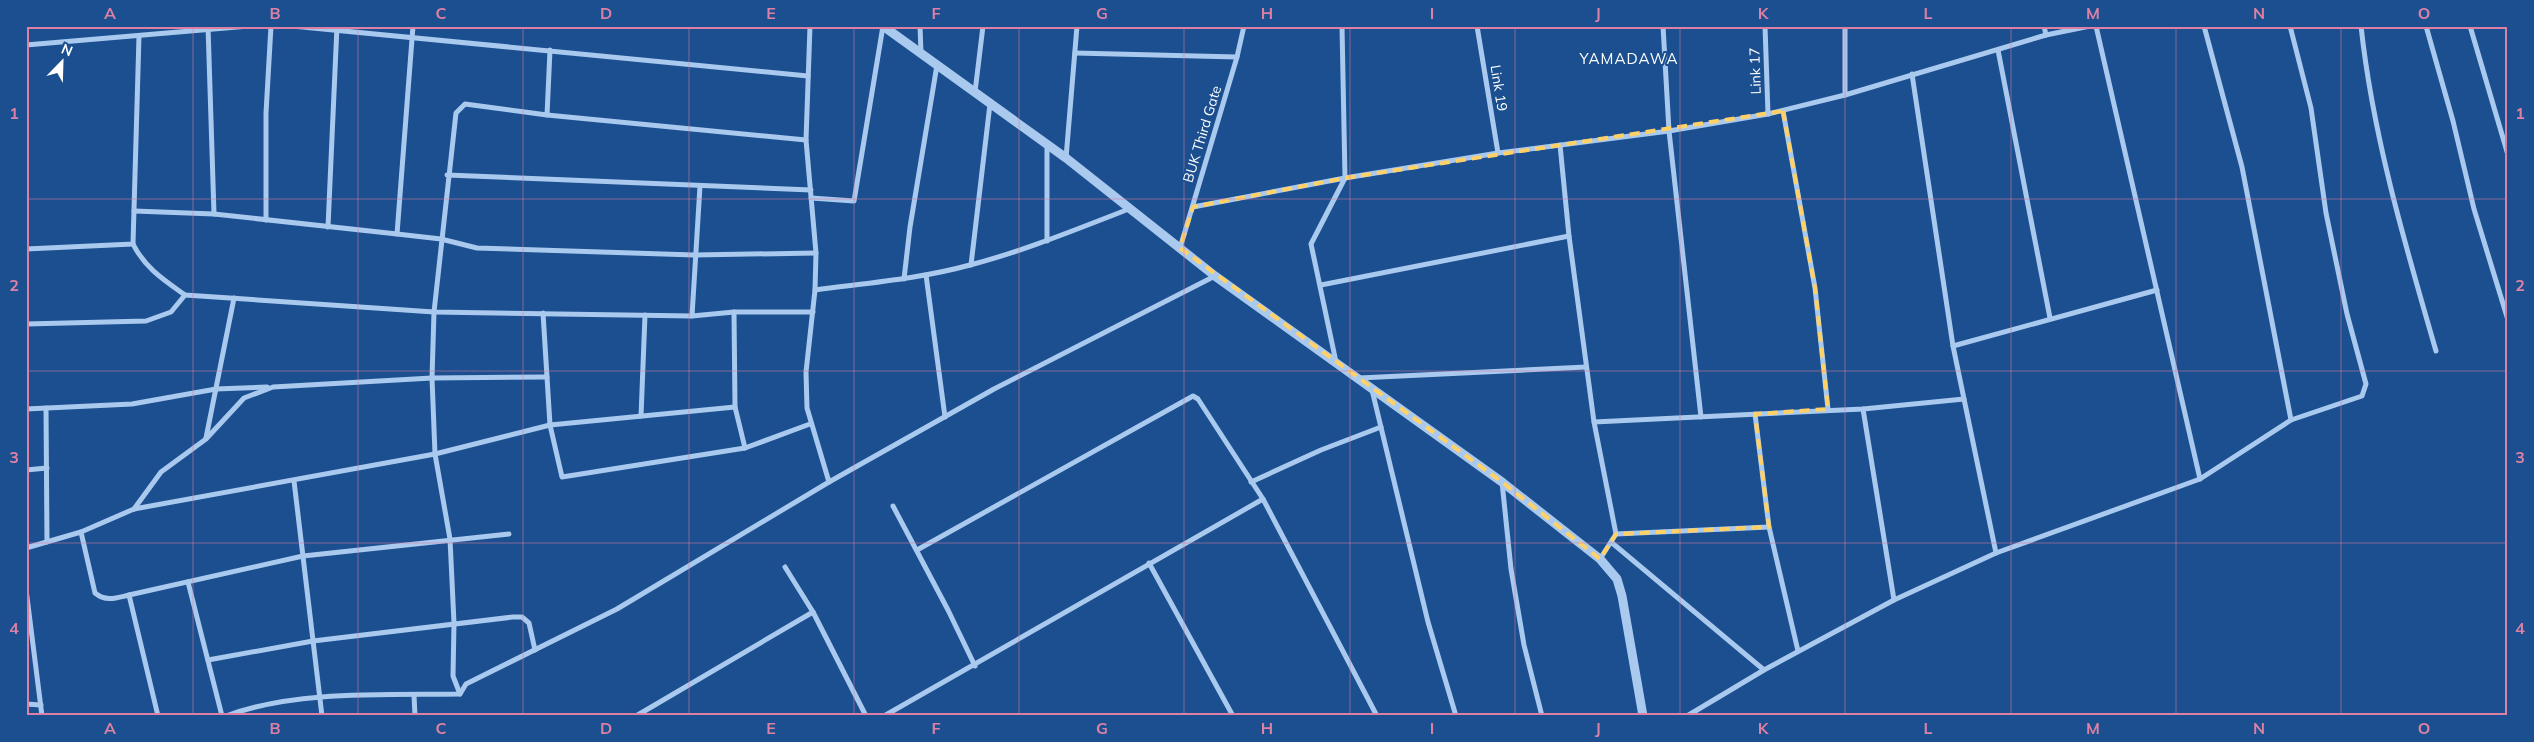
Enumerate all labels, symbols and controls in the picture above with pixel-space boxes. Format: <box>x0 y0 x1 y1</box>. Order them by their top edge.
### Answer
text: A <box>104 3 116 23</box>
text: B <box>269 3 281 23</box>
text: C <box>436 3 447 23</box>
text: D <box>600 3 612 23</box>
text: E <box>766 3 776 23</box>
text: F <box>931 3 941 23</box>
text: G <box>1096 3 1108 23</box>
text: H <box>1261 3 1273 23</box>
text: I <box>1430 3 1434 23</box>
text: J <box>1595 3 1601 23</box>
text: K <box>1758 3 1770 23</box>
text: L <box>1924 3 1933 23</box>
text: M <box>2086 3 2100 23</box>
text: N <box>2253 3 2265 23</box>
text: O <box>2418 3 2430 23</box>
north arrow <box>38 38 88 88</box>
text: N <box>59 40 75 60</box>
street label: Link 17 <box>1745 47 1765 95</box>
district label: YAMADAWA <box>1578 49 1679 68</box>
street label: Link 19 <box>1486 63 1512 113</box>
street label: BUK Third Gate <box>1179 83 1225 185</box>
text: 1 <box>9 103 19 123</box>
text: 1 <box>2515 103 2525 123</box>
text: 2 <box>9 275 19 295</box>
text: 2 <box>2515 275 2525 295</box>
text: 3 <box>9 447 19 467</box>
text: 3 <box>2515 447 2525 467</box>
text: 4 <box>9 618 19 638</box>
text: 4 <box>2515 618 2525 638</box>
text: A <box>104 718 116 738</box>
text: B <box>269 718 281 738</box>
text: C <box>436 718 447 738</box>
text: D <box>600 718 612 738</box>
text: E <box>766 718 776 738</box>
text: F <box>931 718 941 738</box>
text: G <box>1096 718 1108 738</box>
text: H <box>1261 718 1273 738</box>
text: I <box>1430 718 1434 738</box>
text: J <box>1595 718 1601 738</box>
text: K <box>1758 718 1770 738</box>
text: L <box>1924 718 1933 738</box>
text: M <box>2086 718 2100 738</box>
text: N <box>2253 718 2265 738</box>
text: O <box>2418 718 2430 738</box>

